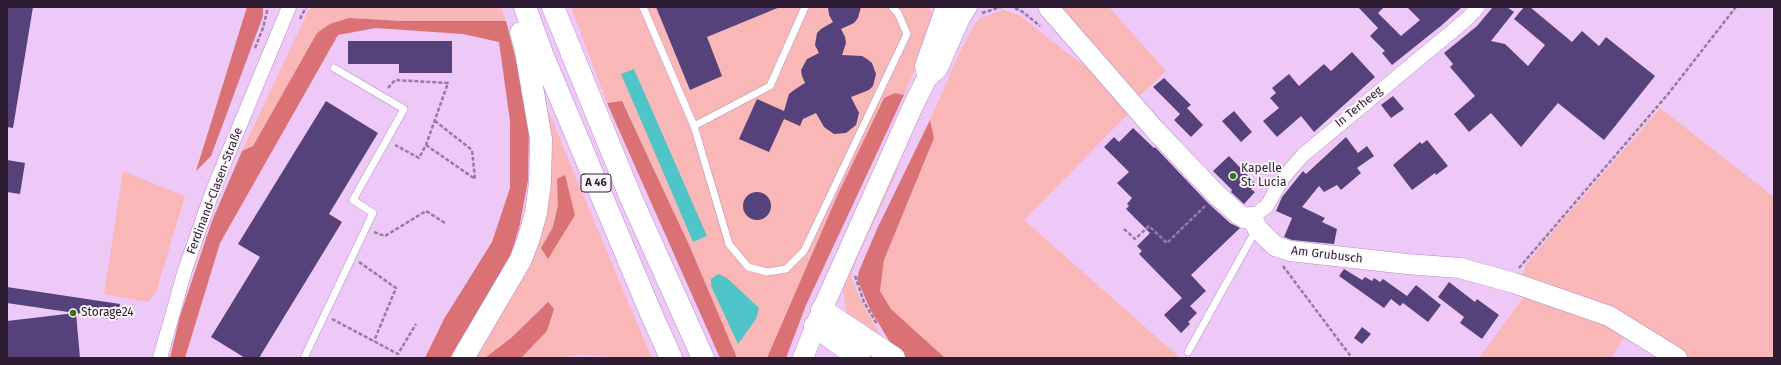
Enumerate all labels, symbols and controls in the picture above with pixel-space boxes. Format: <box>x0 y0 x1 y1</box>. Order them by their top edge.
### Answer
street label: In Terheeg <box>1332 84 1386 130</box>
street label: Ferdinand-Clasen-Straße <box>184 126 246 256</box>
place label: Kapelle St. Lucia <box>1241 162 1286 190</box>
marker: Kapelle St. Lucia <box>1228 171 1238 181</box>
road number: A 46 <box>581 174 611 192</box>
street label: Am Grubusch <box>1290 243 1364 267</box>
place label: Storage24 <box>81 306 134 320</box>
marker: Storage24 <box>68 308 78 318</box>

